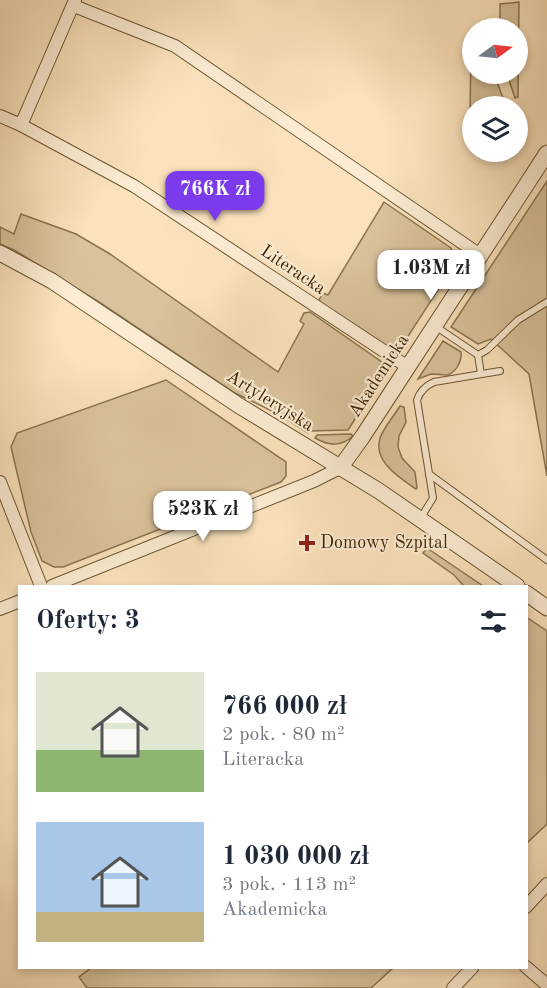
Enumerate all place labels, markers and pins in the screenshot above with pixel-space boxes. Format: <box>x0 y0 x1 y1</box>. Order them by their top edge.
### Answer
pin: 766K zł <box>160 171 270 222</box>
pin: 1.03M zł <box>369 250 493 301</box>
pin: 523K zł <box>148 491 258 542</box>
marker: Domowy Szpital <box>298 534 316 552</box>
place label: Domowy Szpital <box>320 534 448 552</box>

